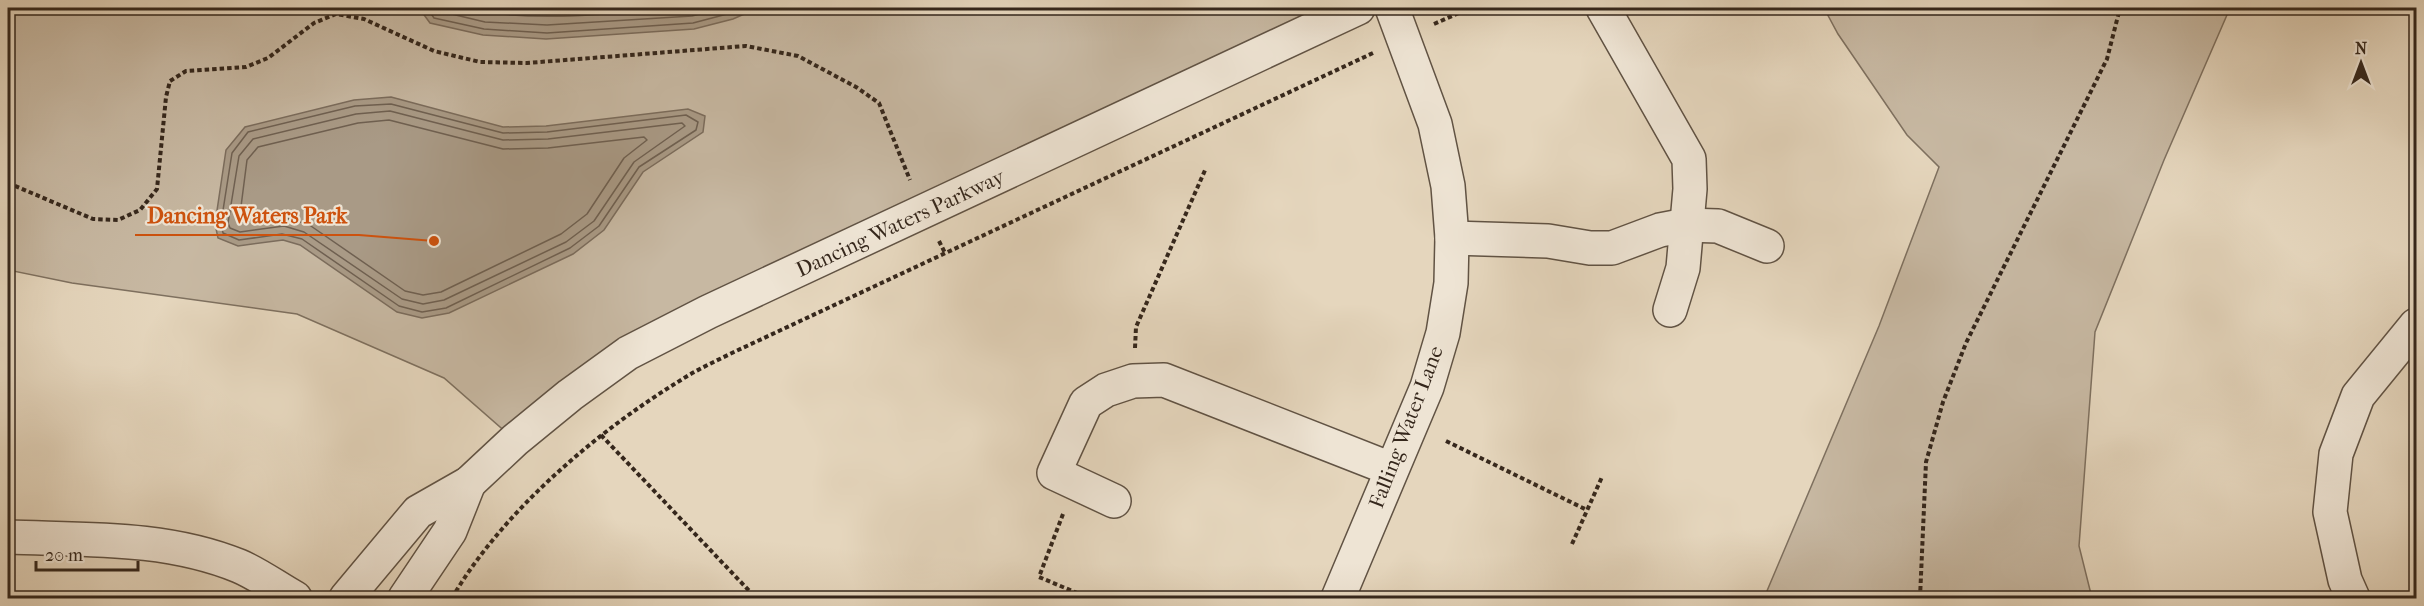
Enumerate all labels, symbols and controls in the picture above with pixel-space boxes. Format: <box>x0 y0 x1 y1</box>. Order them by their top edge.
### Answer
north arrow <box>2331 33 2391 93</box>
text: N <box>2355 39 2368 58</box>
street label: Dancing Waters Parkway <box>792 164 1009 282</box>
callout: Dancing Waters Park <box>135 195 359 235</box>
text: Dancing Waters Park <box>147 203 348 229</box>
street label: Falling Water Lane <box>1364 343 1448 511</box>
scale bar <box>36 534 138 572</box>
text: 20 m <box>45 545 83 566</box>

